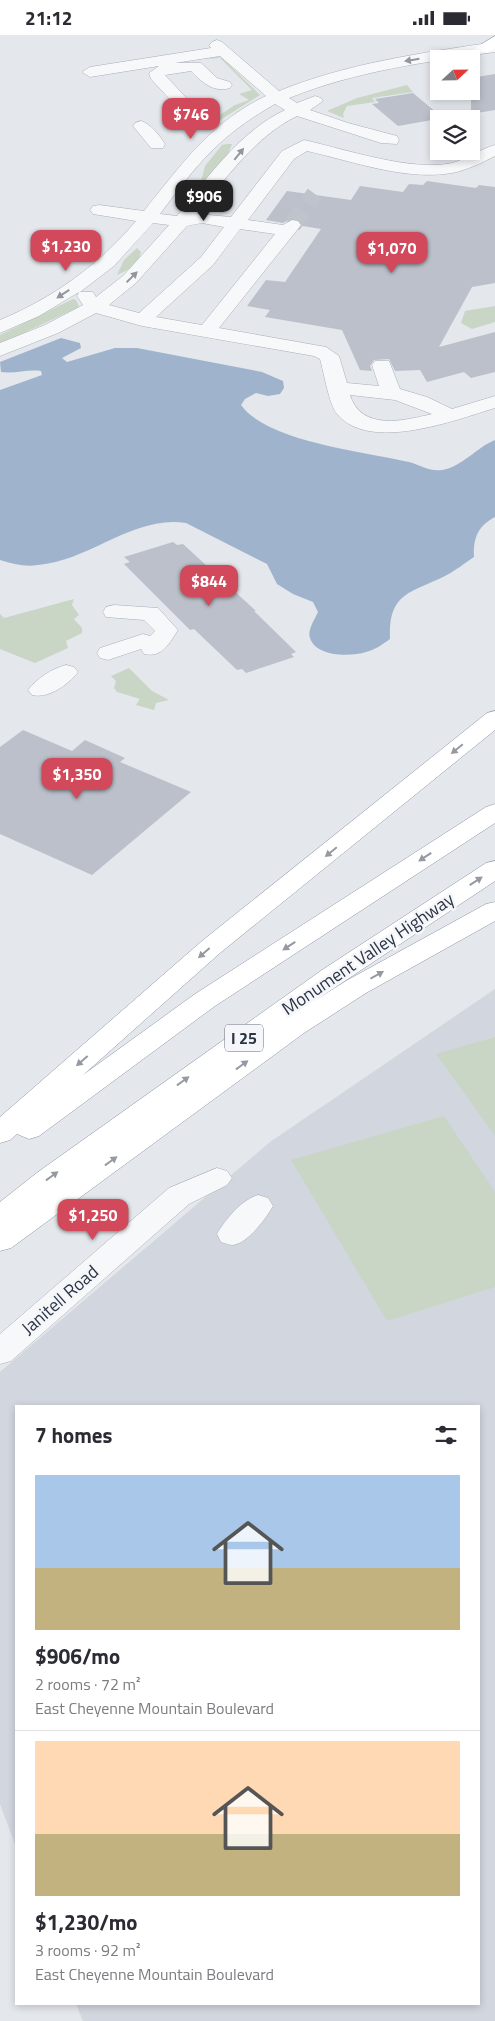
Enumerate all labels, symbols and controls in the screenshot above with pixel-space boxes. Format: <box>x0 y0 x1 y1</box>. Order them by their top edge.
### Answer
text: 21:12 <box>25 3 72 32</box>
north arrow <box>430 50 480 100</box>
map controls <box>430 50 480 160</box>
one-way arrow <box>404 57 420 65</box>
pin: $746 <box>161 97 221 140</box>
text: $746 <box>173 102 209 126</box>
button: layers <box>430 110 480 160</box>
one-way arrow <box>233 148 244 161</box>
pin: $906 <box>174 179 234 222</box>
text: $906 <box>186 184 222 208</box>
pin: $1,230 <box>25 229 107 272</box>
pin: $1,070 <box>351 231 433 274</box>
text: $1,230 <box>41 234 91 258</box>
text: $1,070 <box>367 236 417 260</box>
one-way arrow <box>126 271 138 283</box>
one-way arrow <box>56 289 69 299</box>
pin: $844 <box>179 565 239 607</box>
text: $844 <box>191 569 227 593</box>
one-way arrow <box>451 744 464 755</box>
pin: $1,350 <box>36 757 118 800</box>
text: $1,350 <box>52 762 102 786</box>
one-way arrow <box>325 846 338 857</box>
one-way arrow <box>418 853 431 862</box>
one-way arrow <box>470 876 483 886</box>
street label: Monument Valley Highway <box>276 886 460 1021</box>
one-way arrow <box>282 941 295 951</box>
one-way arrow <box>199 947 211 959</box>
one-way arrow <box>370 971 385 979</box>
road number: I 25 <box>225 1025 263 1051</box>
one-way arrow <box>76 1055 89 1066</box>
one-way arrow <box>235 1060 249 1070</box>
one-way arrow <box>177 1077 190 1087</box>
one-way arrow <box>104 1156 117 1166</box>
one-way arrow <box>45 1171 58 1182</box>
pin: $1,250 <box>52 1199 134 1241</box>
text: $1,250 <box>68 1203 118 1227</box>
street label: Janitell Road <box>15 1258 104 1341</box>
text: 7 homes <box>35 1419 112 1451</box>
icon: filters <box>432 1421 460 1449</box>
icon: home <box>203 1508 293 1598</box>
text: $906/mo <box>35 1640 120 1672</box>
text: 2 rooms · 72 m² <box>35 1672 140 1696</box>
text: East Cheyenne Mountain Boulevard <box>35 1696 274 1720</box>
icon: home <box>203 1773 293 1863</box>
text: $1,230/mo <box>35 1906 137 1938</box>
text: 3 rooms · 92 m² <box>35 1938 140 1962</box>
text: East Cheyenne Mountain Boulevard <box>35 1962 274 1986</box>

